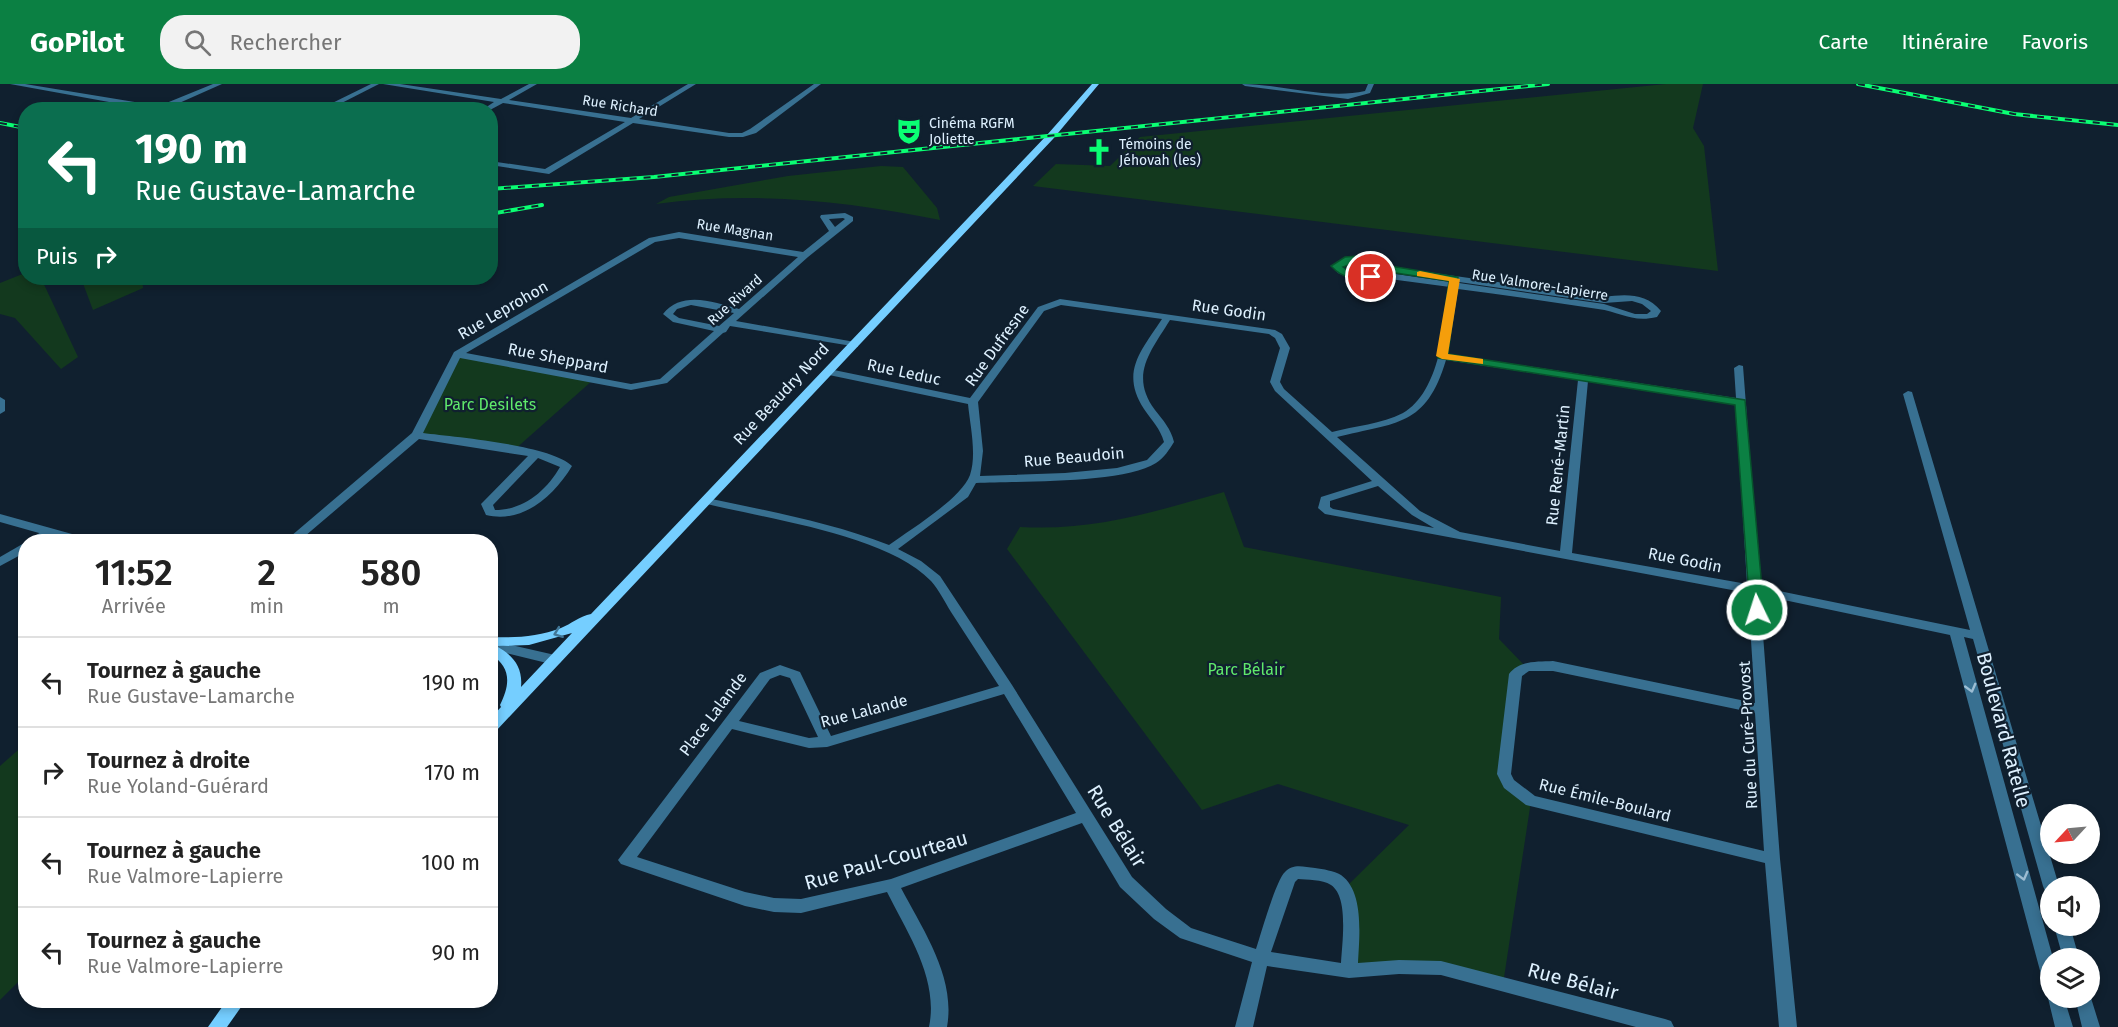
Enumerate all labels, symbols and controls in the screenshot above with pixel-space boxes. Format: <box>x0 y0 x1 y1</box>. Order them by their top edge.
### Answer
search box <box>160 15 580 69</box>
text: GoPilot <box>30 26 124 59</box>
icon: search <box>181 26 214 59</box>
text: Rechercher <box>229 29 342 56</box>
text: Carte <box>1819 29 1868 55</box>
text: Itinéraire <box>1901 29 1988 55</box>
text: Favoris <box>2021 29 2088 55</box>
street label: Rue Richard <box>581 92 659 120</box>
place label: Cinéma RGFM Joliette <box>929 115 1015 148</box>
theatre icon: Cinéma RGFM Joliette <box>894 116 924 146</box>
text: 190 m <box>135 124 248 174</box>
icon: left <box>36 126 114 204</box>
place label: Témoins de Jéhovah (les) <box>1119 136 1201 169</box>
church icon: Témoins de Jéhovah (les) <box>1084 137 1114 167</box>
text: Rue Gustave-Lamarche <box>135 175 416 207</box>
street label: Rue Magnan <box>695 216 775 244</box>
icon: right <box>89 240 122 273</box>
text: Puis <box>36 243 77 270</box>
pin <box>1345 251 1396 302</box>
icon: arrive <box>1354 260 1387 293</box>
street label: Rue Valmore-Lapierre <box>1471 266 1609 304</box>
street label: Rue Rivard <box>704 271 766 329</box>
street label: Rue Leprohon <box>455 277 551 343</box>
street label: Rue Godin <box>1191 295 1267 325</box>
street label: Rue Dufresne <box>961 300 1033 390</box>
street label: Rue Sheppard <box>506 339 610 377</box>
street label: Rue Beaudry Nord <box>729 339 833 449</box>
street label: Rue Leduc <box>865 355 943 389</box>
park label: Parc Desilets <box>444 395 536 414</box>
street label: Rue René-Martin <box>1542 404 1574 526</box>
street label: Rue Beaudoin <box>1023 443 1125 471</box>
street label: Rue Godin <box>1646 544 1724 576</box>
text: 11:52 <box>95 551 173 595</box>
text: 2 <box>258 551 276 595</box>
text: 580 <box>361 551 421 595</box>
position arrow <box>1725 578 1789 642</box>
text: Arrivée <box>102 594 166 618</box>
text: min <box>250 594 284 618</box>
text: m <box>382 594 400 618</box>
one-way arrow <box>553 626 563 639</box>
street label: Boulevard Ratelle <box>1972 650 2036 810</box>
text: Tournez à gauche <box>87 657 261 684</box>
park label: Parc Bélair <box>1207 660 1285 679</box>
street label: Rue du Curé-Provost <box>1735 660 1761 810</box>
icon: left <box>36 666 69 699</box>
street label: Place Lalande <box>675 668 751 760</box>
text: 190 m <box>422 669 480 696</box>
one-way arrow <box>1964 682 1976 693</box>
text: Rue Gustave-Lamarche <box>87 684 295 708</box>
street label: Rue Lalande <box>818 690 910 732</box>
text: Tournez à droite <box>87 747 250 774</box>
icon: right <box>36 756 69 789</box>
text: 170 m <box>424 759 480 786</box>
street label: Rue Émile-Boulard <box>1537 773 1673 826</box>
text: Rue Yoland-Guérard <box>87 774 269 798</box>
street label: Rue Bélair <box>1082 780 1152 872</box>
north arrow <box>2040 804 2100 864</box>
map controls <box>2040 804 2100 1008</box>
street label: Rue Paul-Courteau <box>802 825 970 895</box>
text: Tournez à gauche <box>87 837 261 864</box>
icon: left <box>36 846 69 879</box>
text: 100 m <box>421 849 480 876</box>
text: Rue Valmore-Lapierre <box>87 864 284 888</box>
one-way arrow <box>2015 871 2028 881</box>
button: sound <box>2040 876 2100 936</box>
text: Tournez à gauche <box>87 927 261 954</box>
icon: left <box>36 936 69 969</box>
text: 90 m <box>431 939 480 966</box>
button: layers <box>2040 948 2100 1008</box>
text: Rue Valmore-Lapierre <box>87 954 284 978</box>
street label: Rue Bélair <box>1525 957 1621 1005</box>

